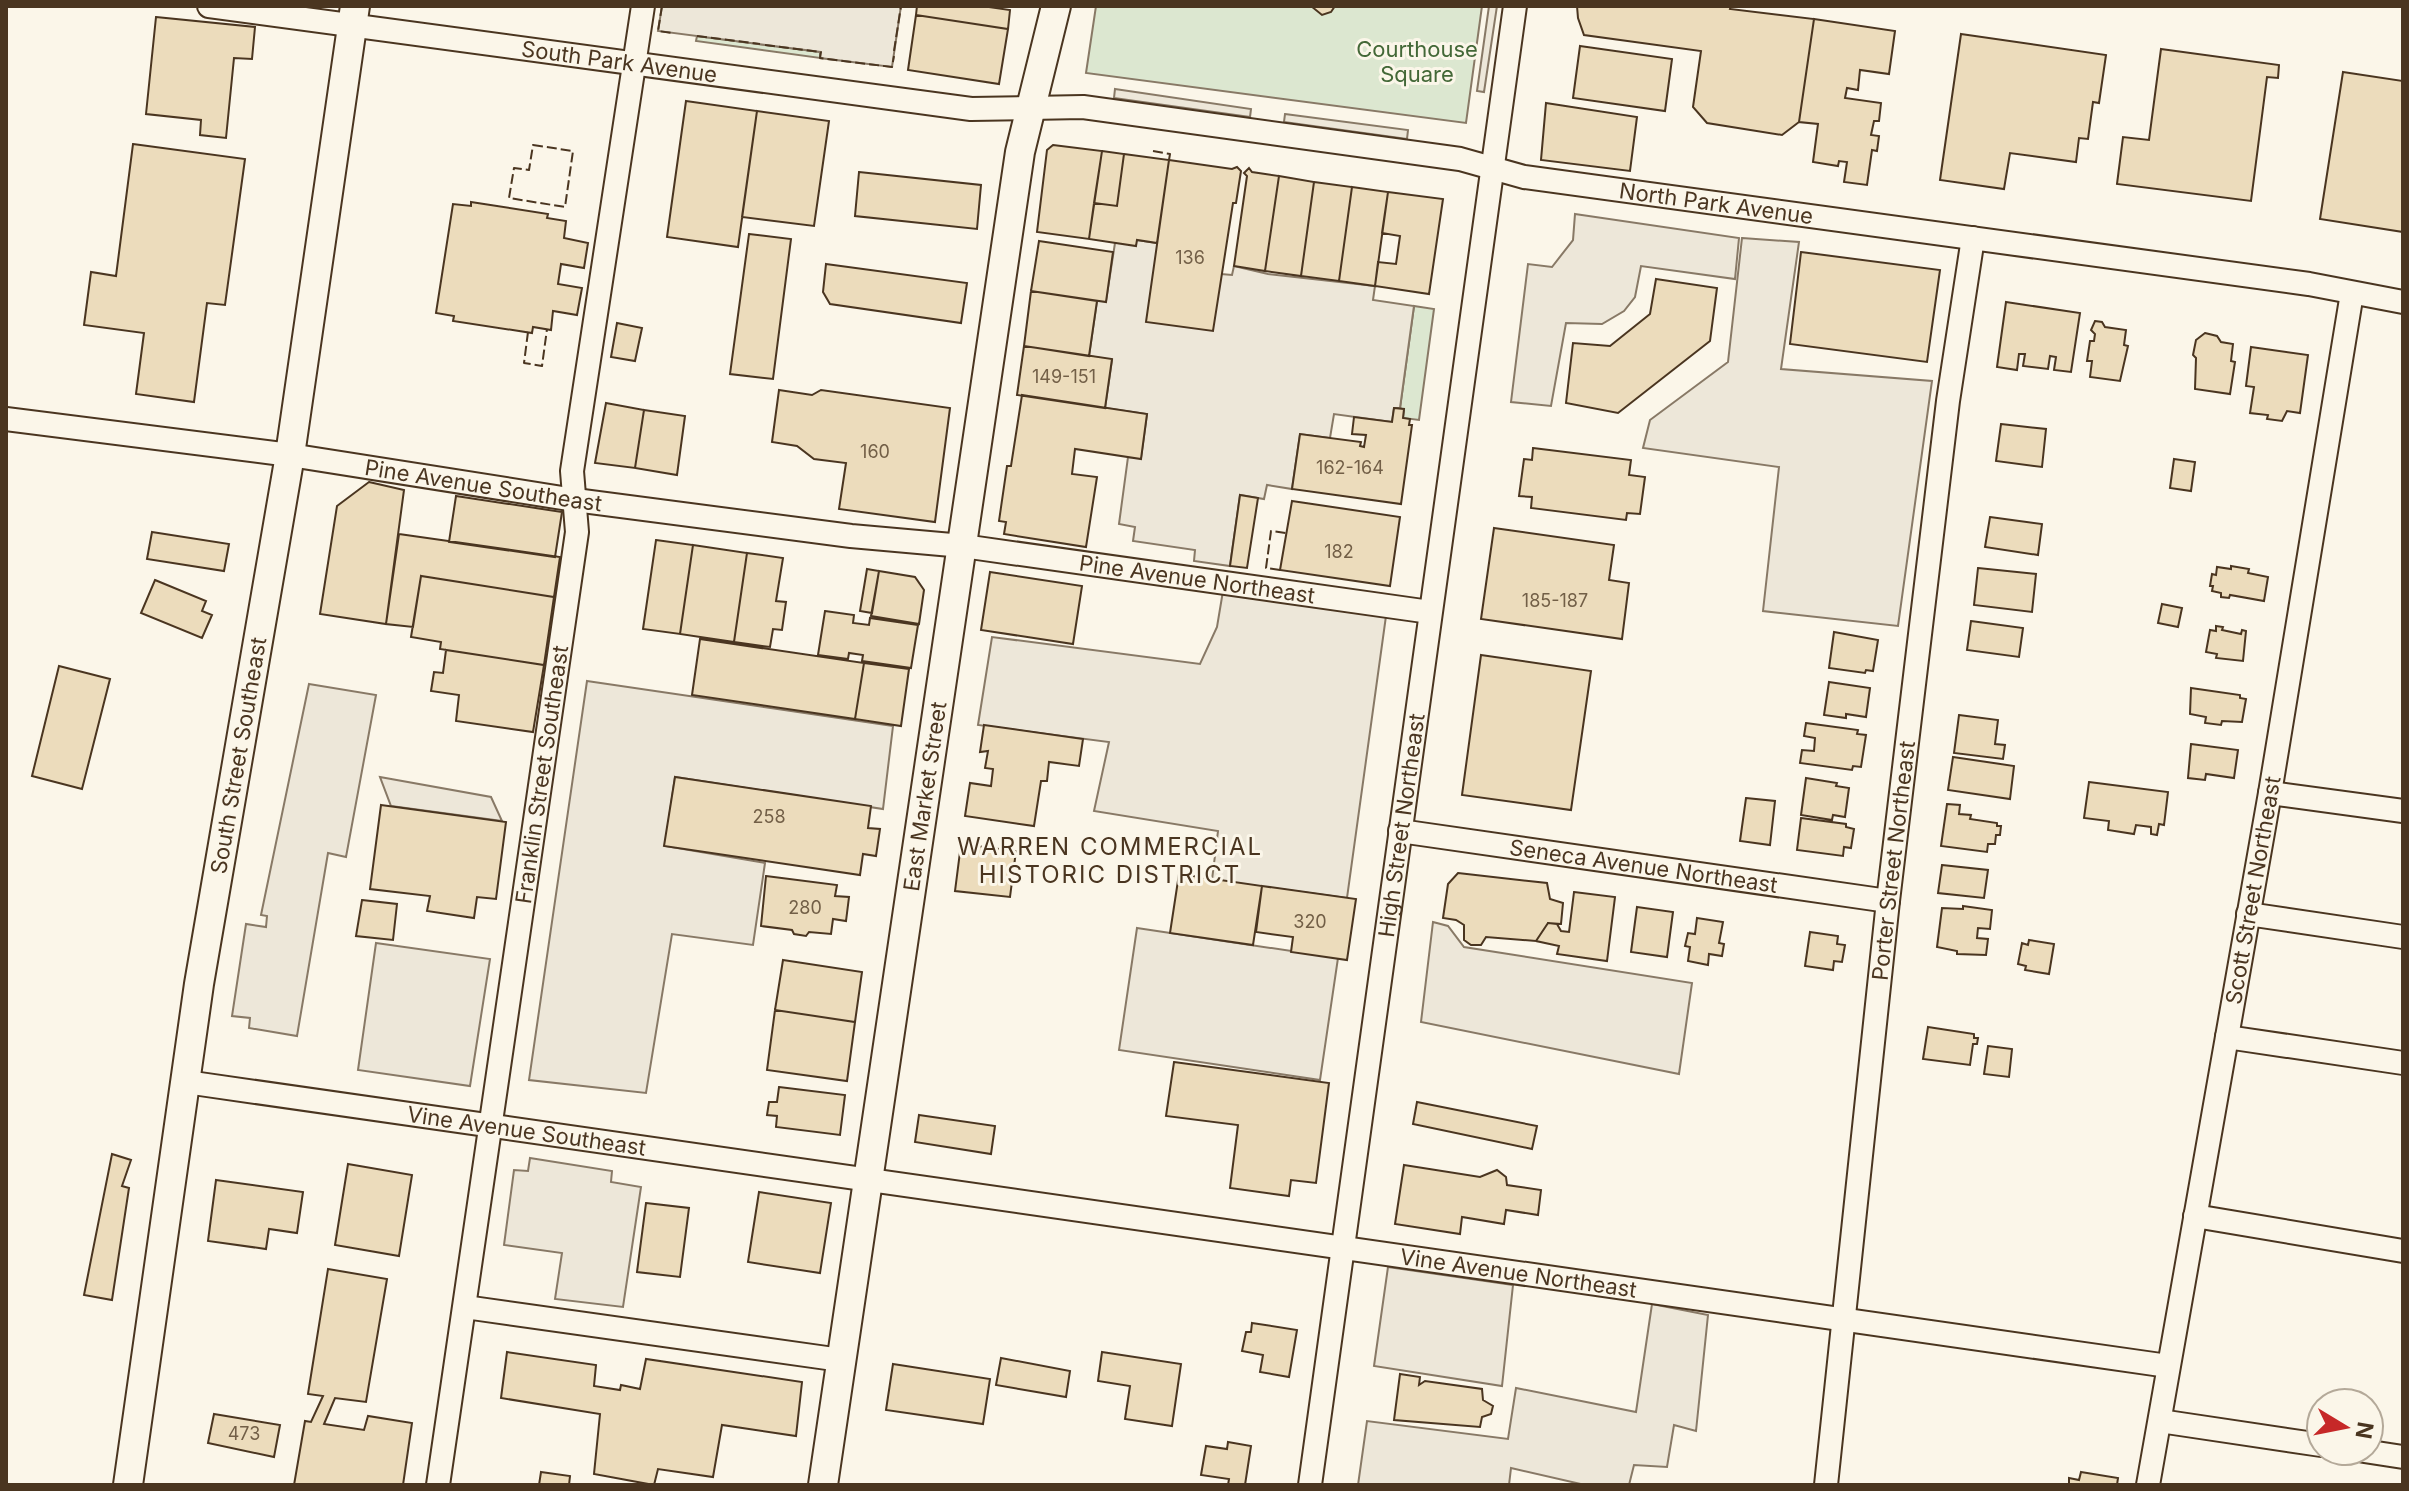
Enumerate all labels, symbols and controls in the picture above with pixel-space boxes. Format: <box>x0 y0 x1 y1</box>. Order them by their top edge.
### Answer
street label: South Park Avenue <box>520 35 719 88</box>
park label: Courthouse Square <box>1356 36 1478 87</box>
street label: North Park Avenue <box>1618 177 1815 229</box>
house number: 136 <box>1175 247 1205 268</box>
house number: 149-151 <box>1032 366 1096 387</box>
house number: 160 <box>860 441 890 462</box>
street label: Pine Avenue Southeast <box>363 454 603 516</box>
house number: 162-164 <box>1316 457 1384 478</box>
house number: 182 <box>1324 541 1354 562</box>
street label: Pine Avenue Northeast <box>1078 550 1317 609</box>
house number: 185-187 <box>1522 590 1588 611</box>
street label: South Street Southeast <box>205 635 271 876</box>
street label: Franklin Street Southeast <box>510 643 573 906</box>
street label: East Market Street <box>898 700 952 893</box>
street label: High Street Northeast <box>1373 712 1430 939</box>
street label: Porter Street Northeast <box>1867 739 1920 982</box>
street label: Scott Street Northeast <box>2220 774 2286 1006</box>
house number: 258 <box>752 806 786 827</box>
district label: WARREN COMMERCIAL HISTORIC DISTRICT <box>957 832 1263 889</box>
street label: Seneca Avenue Northeast <box>1508 834 1779 898</box>
house number: 280 <box>788 897 822 918</box>
house number: 320 <box>1293 911 1327 932</box>
street label: Vine Avenue Southeast <box>405 1101 648 1161</box>
street label: Vine Avenue Northeast <box>1398 1243 1638 1303</box>
north arrow <box>2305 1387 2385 1467</box>
text: N <box>2350 1420 2379 1441</box>
house number: 473 <box>228 1423 260 1444</box>

